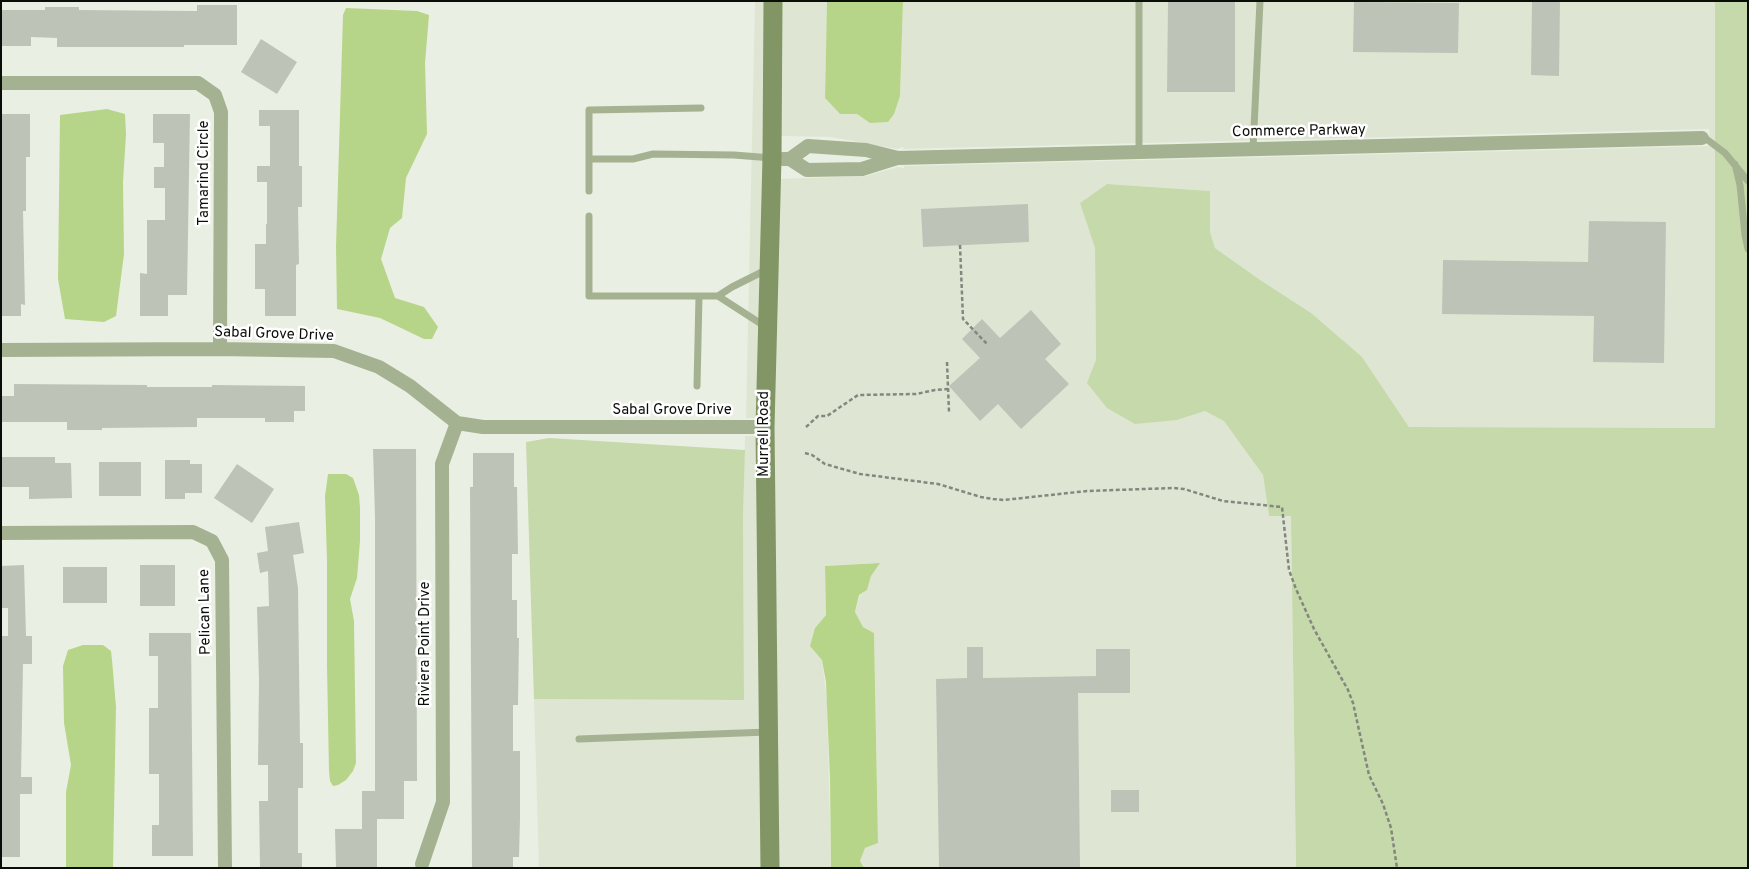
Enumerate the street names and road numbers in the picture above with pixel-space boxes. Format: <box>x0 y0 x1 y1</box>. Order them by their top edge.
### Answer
street label: Tamarind Circle <box>196 120 214 226</box>
street label: Commerce Parkway <box>1232 122 1366 142</box>
street label: Sabal Grove Drive <box>214 324 334 346</box>
street label: Murrell Road <box>756 391 774 477</box>
street label: Sabal Grove Drive <box>612 402 732 420</box>
street label: Pelican Lane <box>196 569 216 655</box>
street label: Riviera Point Drive <box>417 581 435 707</box>

